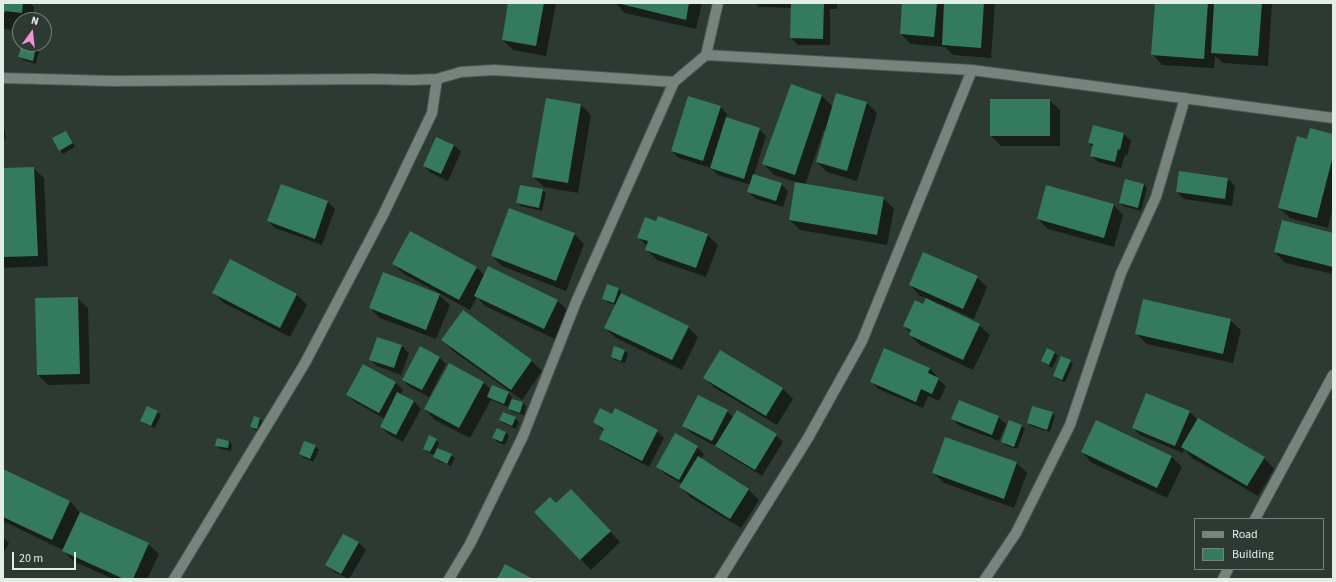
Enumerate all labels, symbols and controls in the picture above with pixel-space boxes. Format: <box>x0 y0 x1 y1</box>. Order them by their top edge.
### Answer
north arrow <box>12 12 52 52</box>
text: N <box>29 13 40 29</box>
legend <box>1194 518 1324 570</box>
text: Road <box>1232 526 1258 543</box>
scale bar <box>14 544 78 570</box>
text: Building <box>1232 546 1274 563</box>
text: 20 m <box>19 550 43 567</box>

